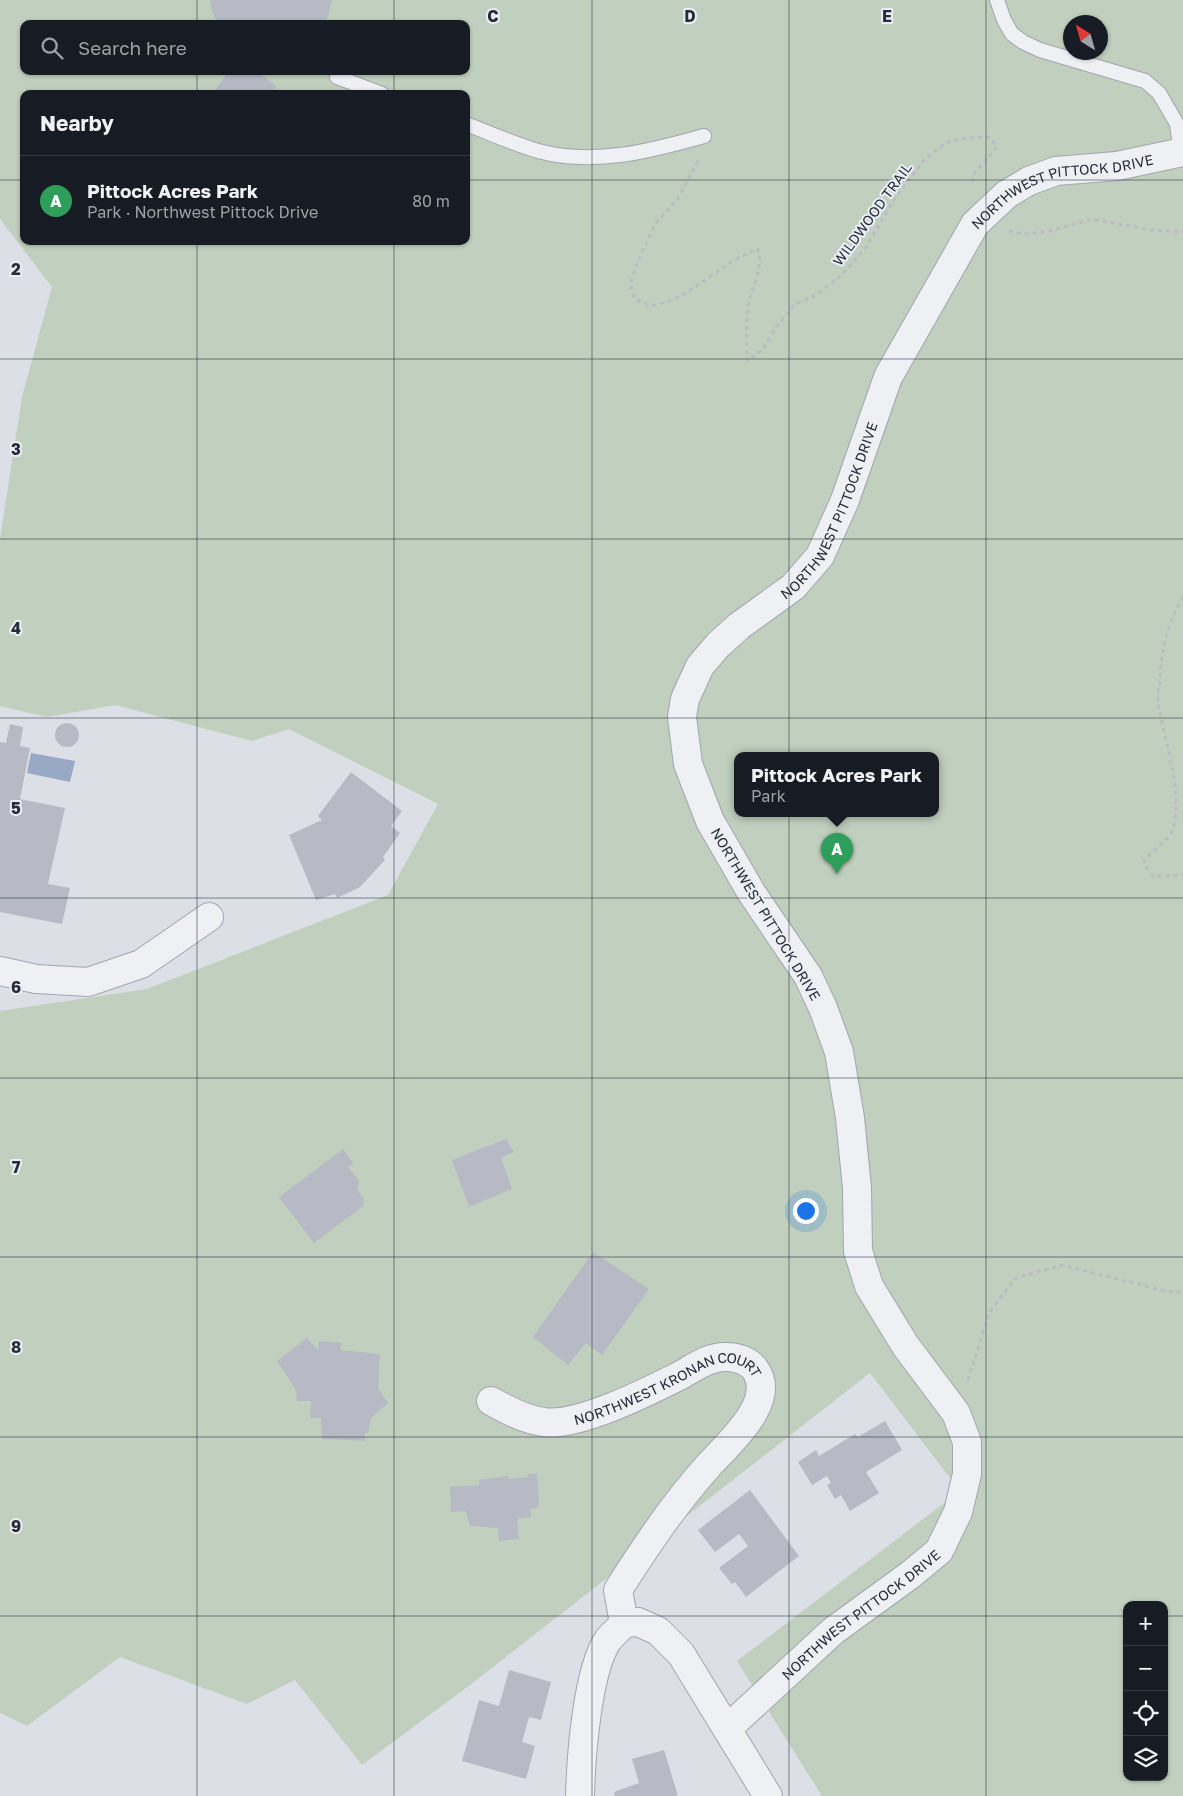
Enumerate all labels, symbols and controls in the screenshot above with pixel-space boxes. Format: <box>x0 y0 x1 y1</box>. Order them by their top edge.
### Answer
text: C <box>487 6 499 26</box>
text: D <box>684 6 696 26</box>
text: E <box>882 6 892 26</box>
north arrow <box>1063 15 1108 60</box>
search box <box>20 20 470 75</box>
icon: search <box>38 34 66 62</box>
text: Search here <box>78 36 187 59</box>
text: Nearby <box>40 110 114 136</box>
street label: NORTHWEST PITTOCK DRIVE <box>967 150 1155 232</box>
street label: WILDWOOD TRAIL <box>829 159 915 269</box>
text: Pittock Acres Park <box>87 179 258 202</box>
text: A <box>50 191 62 211</box>
text: 80 m <box>412 191 450 211</box>
text: Park · Northwest Pittock Drive <box>87 202 318 222</box>
text: 2 <box>11 259 21 279</box>
street label: NORTHWEST PITTOCK DRIVE <box>777 419 880 602</box>
text: 3 <box>11 439 21 459</box>
text: 4 <box>11 618 21 638</box>
popup <box>734 752 939 817</box>
text: Pittock Acres Park <box>751 763 922 786</box>
text: Park <box>751 786 786 806</box>
text: 5 <box>11 798 21 818</box>
street label: NORTHWEST PITTOCK DRIVE <box>708 825 824 1003</box>
pin: A <box>821 833 853 874</box>
text: 6 <box>11 977 21 997</box>
text: 7 <box>12 1157 21 1177</box>
your location <box>793 1198 819 1224</box>
text: 8 <box>11 1337 21 1357</box>
street label: NORTHWEST KRONAN COURT <box>572 1348 766 1428</box>
text: 9 <box>11 1516 21 1536</box>
street label: NORTHWEST PITTOCK DRIVE <box>778 1545 943 1683</box>
map controls <box>1123 1601 1168 1781</box>
button: + <box>1123 1601 1168 1646</box>
button: − <box>1123 1646 1168 1691</box>
button: locate <box>1123 1691 1168 1736</box>
button: layers <box>1123 1736 1168 1781</box>

